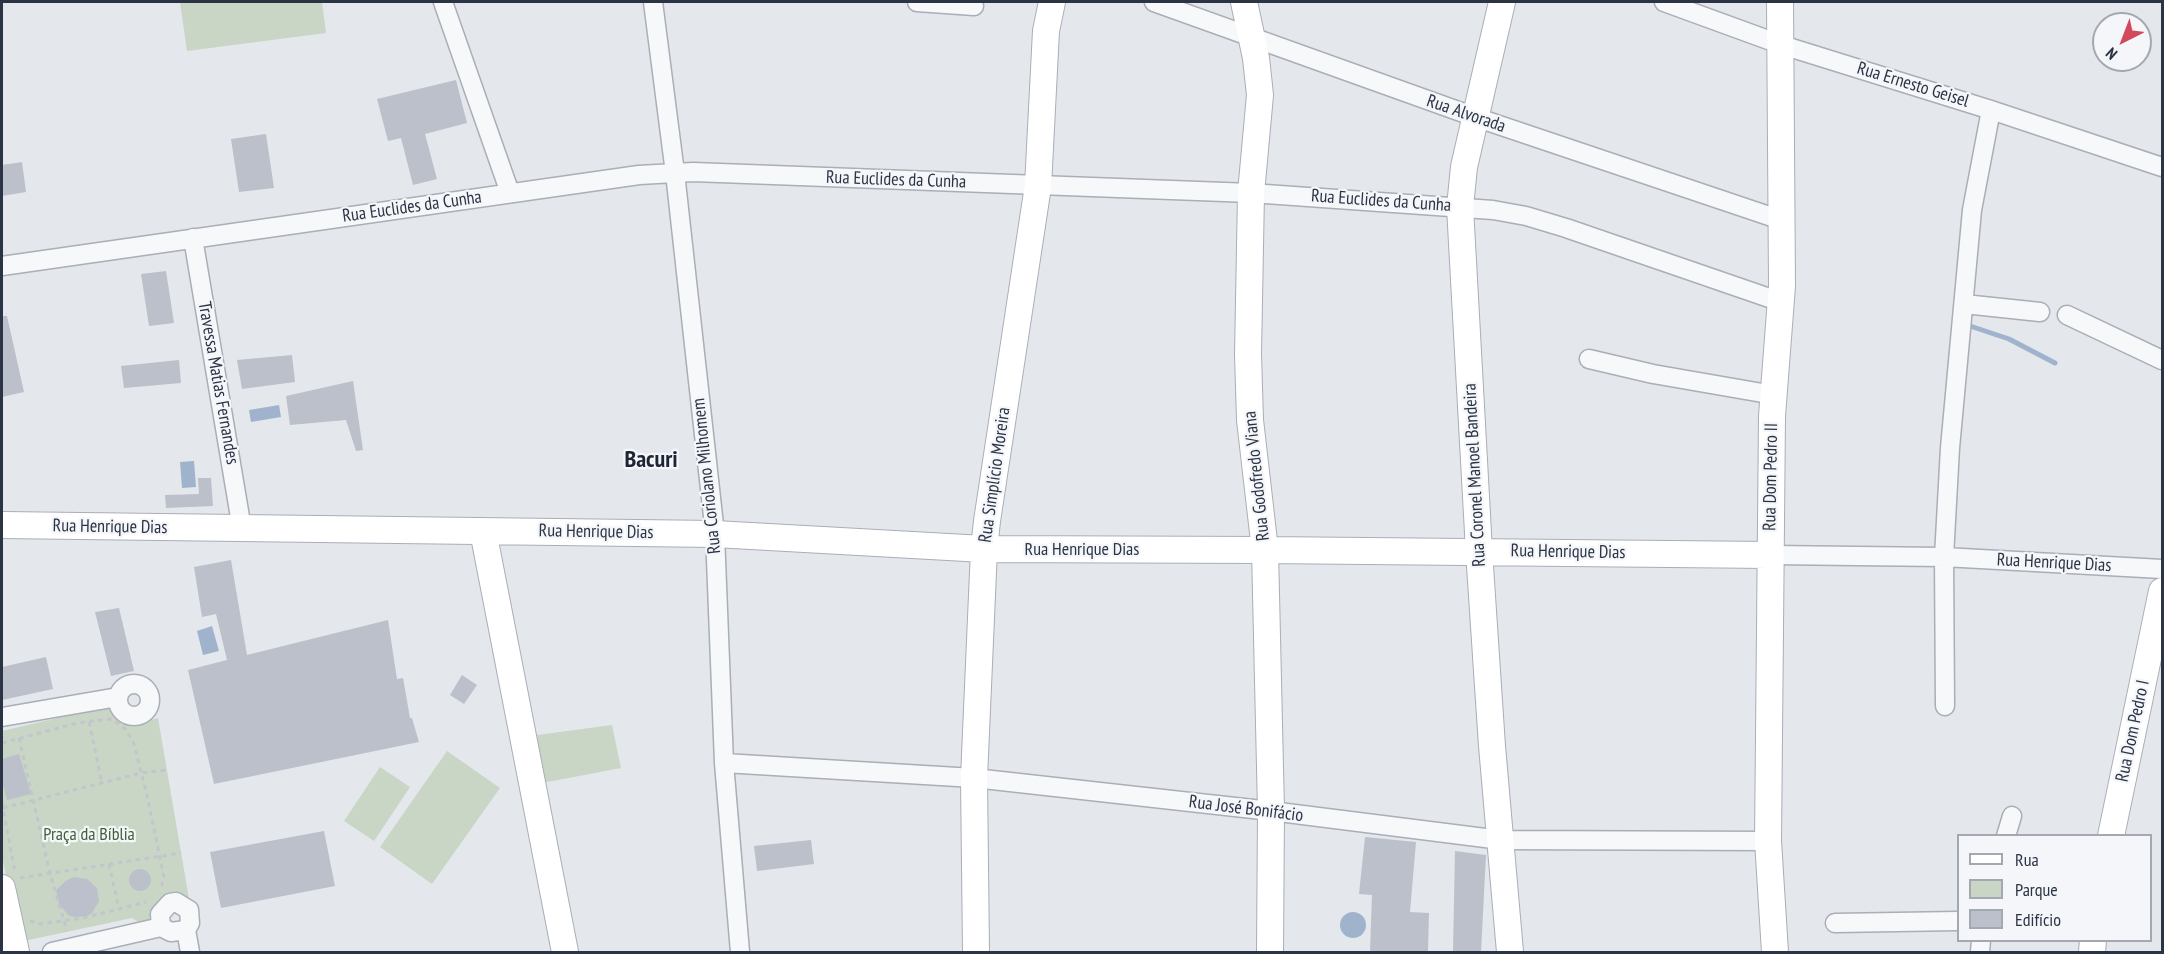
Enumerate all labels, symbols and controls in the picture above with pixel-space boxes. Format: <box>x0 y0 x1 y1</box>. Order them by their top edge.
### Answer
north arrow <box>2092 12 2152 72</box>
text: N <box>2101 44 2121 64</box>
street label: Rua Ernesto Geisel <box>1854 58 1972 112</box>
street label: Rua Alvorada <box>1424 90 1508 138</box>
street label: Rua Euclides da Cunha <box>826 167 966 193</box>
street label: Rua Euclides da Cunha <box>1310 185 1452 217</box>
street label: Rua Euclides da Cunha <box>341 187 483 227</box>
street label: Travessa Matias Fernandes <box>193 300 243 466</box>
street label: Rua Coronel Manoel Bandeira <box>1459 383 1491 567</box>
street label: Rua Coriolano Milhomem <box>688 397 726 555</box>
street label: Rua Simplício Moreira <box>975 406 1015 544</box>
street label: Rua Godofredo Viana <box>1239 410 1275 542</box>
street label: Rua Dom Pedro II <box>1759 423 1783 531</box>
district label: Bacuri <box>624 446 678 474</box>
street label: Rua Henrique Dias <box>52 515 168 539</box>
street label: Rua Henrique Dias <box>538 520 654 544</box>
street label: Rua Henrique Dias <box>1025 539 1139 561</box>
street label: Rua Henrique Dias <box>1510 540 1626 564</box>
street label: Rua Henrique Dias <box>1996 549 2112 577</box>
street label: Rua Dom Pedro I <box>2112 678 2154 784</box>
street label: Rua José Bonifácio <box>1188 791 1304 827</box>
park label: Praça da Bíblia <box>43 824 135 846</box>
legend <box>1957 834 2152 942</box>
text: Rua <box>2015 848 2039 871</box>
text: Parque <box>2015 878 2058 901</box>
text: Edifício <box>2015 908 2061 931</box>

